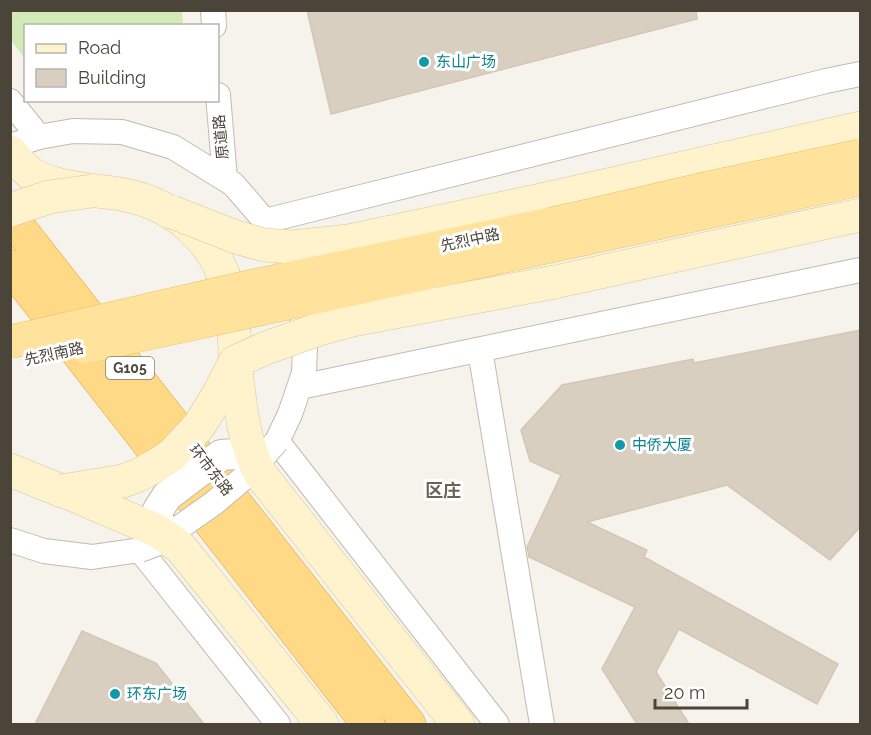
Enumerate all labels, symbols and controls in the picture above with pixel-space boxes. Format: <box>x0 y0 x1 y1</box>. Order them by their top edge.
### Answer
legend <box>24 24 219 102</box>
text: Road <box>78 37 121 58</box>
place label: 东山广场 <box>436 53 496 71</box>
marker: 东山广场 <box>417 55 431 69</box>
text: Building <box>78 67 146 88</box>
street label: 原道路 <box>210 114 232 160</box>
street label: 先烈中路 <box>439 225 501 255</box>
street label: 先烈南路 <box>23 339 85 369</box>
road number: G105 <box>106 357 154 379</box>
place label: 中侨大厦 <box>632 436 692 454</box>
marker: 中侨大厦 <box>613 438 627 452</box>
street label: 环市东路 <box>185 441 237 499</box>
district label: 区庄 <box>425 480 461 501</box>
scale bar <box>655 672 746 710</box>
text: 20 m <box>664 682 706 703</box>
place label: 环东广场 <box>127 685 187 703</box>
marker: 环东广场 <box>108 687 122 701</box>

